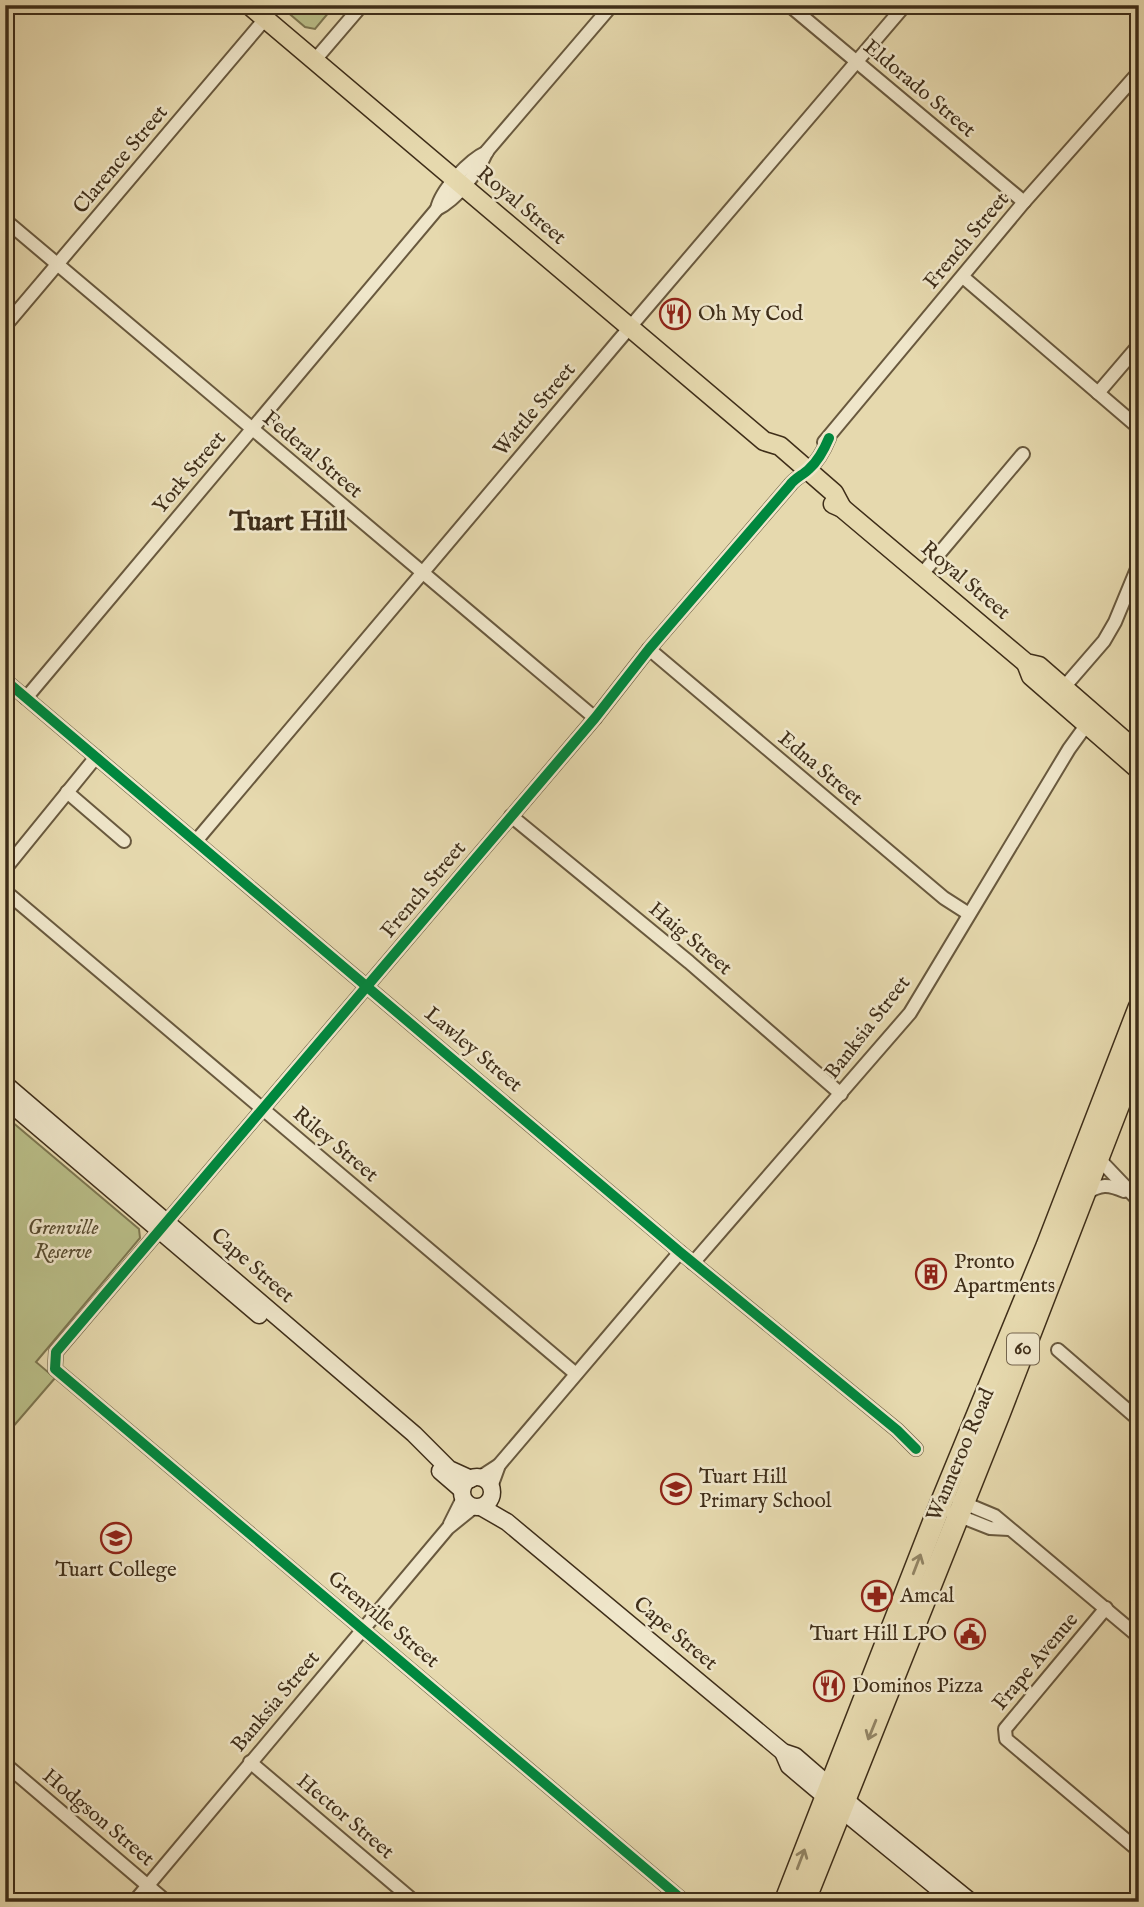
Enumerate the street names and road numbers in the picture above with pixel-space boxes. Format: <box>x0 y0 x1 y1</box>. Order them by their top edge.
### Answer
street label: Eldorado Street <box>857 34 981 144</box>
street label: Clarence Street <box>68 100 174 220</box>
street label: Royal Street <box>471 161 571 251</box>
street label: French Street <box>919 187 1015 295</box>
street label: Wattle Street <box>488 358 582 462</box>
street label: Federal Street <box>256 405 368 505</box>
street label: York Street <box>148 426 232 520</box>
street label: Royal Street <box>915 536 1015 626</box>
street label: Edna Street <box>772 726 868 812</box>
street label: French Street <box>376 836 472 944</box>
street label: Haig Street <box>643 896 737 982</box>
street label: Banksia Street <box>819 971 917 1085</box>
street label: Lawley Street <box>418 1001 528 1099</box>
street label: Riley Street <box>287 1101 383 1189</box>
street label: Cape Street <box>205 1222 299 1310</box>
road number: 60 <box>1007 1334 1039 1364</box>
street label: Wanneroo Road <box>921 1384 1002 1526</box>
street label: Grenville Street <box>322 1565 444 1675</box>
street label: Cape Street <box>627 1591 723 1677</box>
street label: Frape Avenue <box>987 1607 1085 1716</box>
street label: Banksia Street <box>226 1646 326 1758</box>
street label: Hodgson Street <box>36 1763 160 1873</box>
street label: Hector Street <box>291 1768 399 1866</box>

